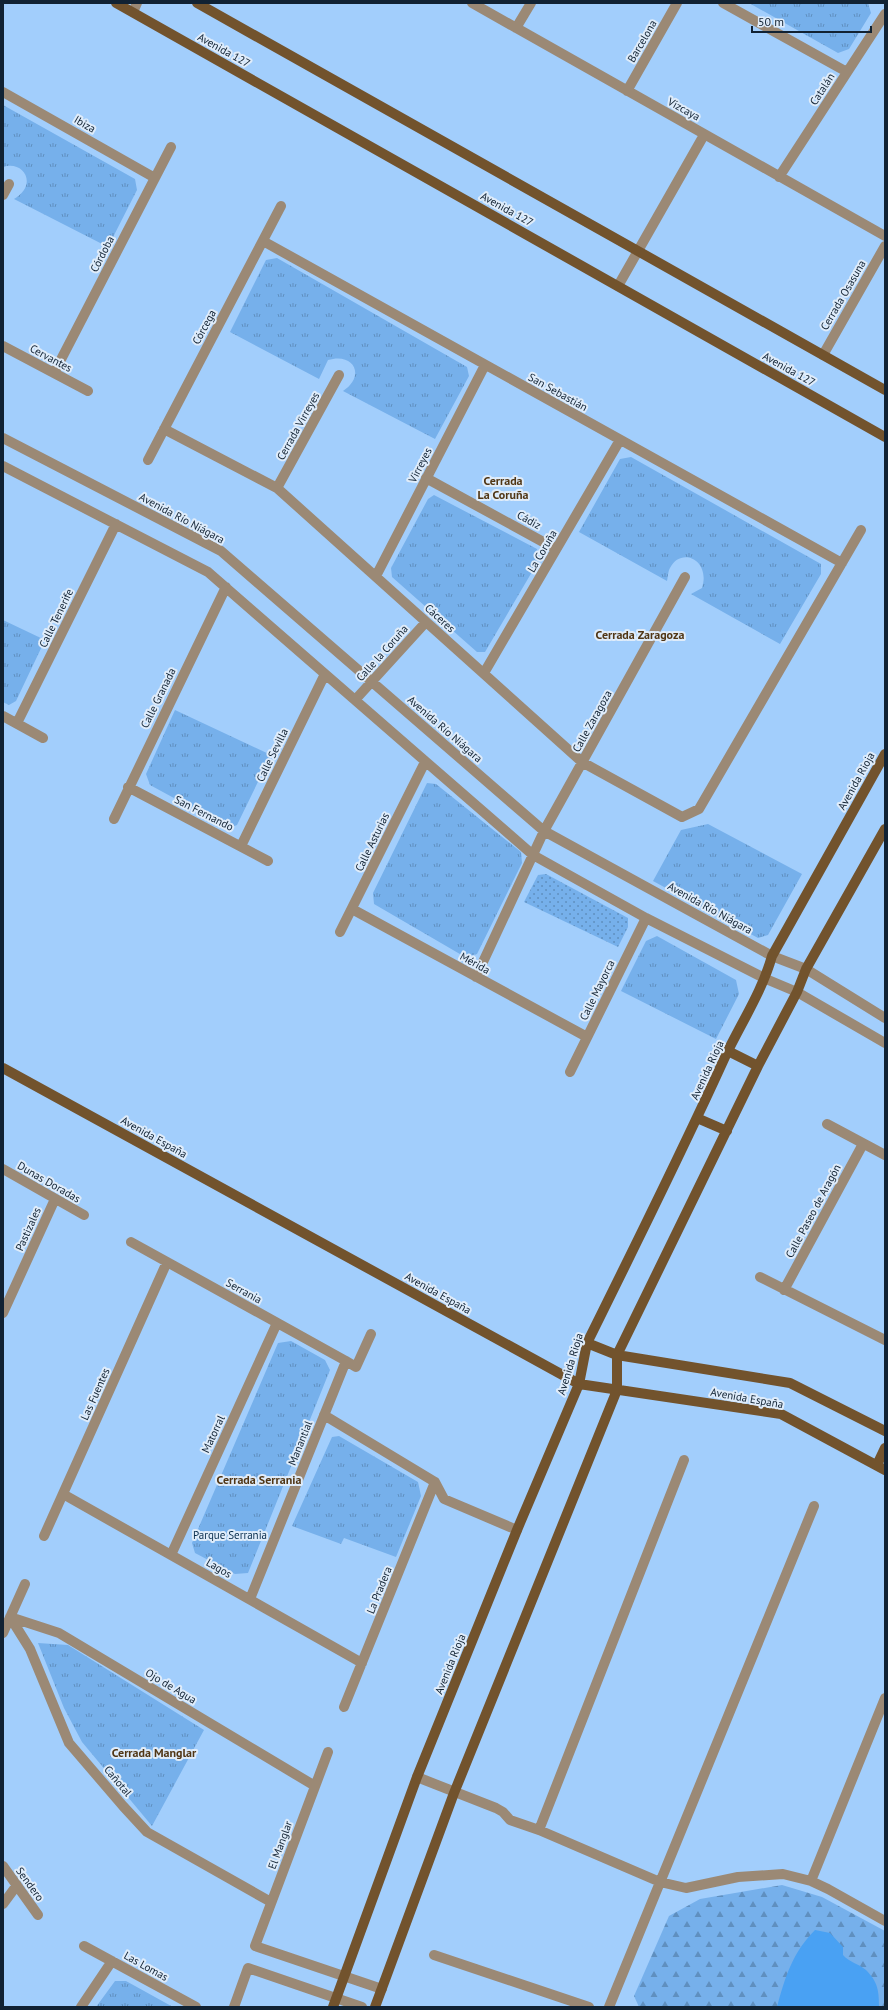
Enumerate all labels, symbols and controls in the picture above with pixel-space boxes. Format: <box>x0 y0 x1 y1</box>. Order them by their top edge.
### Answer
scale bar <box>752 8 871 34</box>
text: 50 m <box>758 14 784 29</box>
street label: Barcelona <box>624 17 660 65</box>
street label: Avenida 127 <box>195 30 253 70</box>
street label: Catalán <box>806 70 838 108</box>
street label: Vizcaya <box>664 94 703 124</box>
street label: Ibiza <box>72 112 98 136</box>
street label: Avenida 127 <box>478 189 536 229</box>
street label: Córdoba <box>87 234 117 274</box>
street label: Cerrada Osasuna <box>817 258 869 332</box>
street label: Córcega <box>189 307 219 347</box>
street label: Cervantes <box>27 341 75 375</box>
street label: Avenida 127 <box>760 349 818 389</box>
street label: San Sebastián <box>526 370 590 414</box>
street label: Cerrada Virreyes <box>274 389 323 462</box>
street label: Virreyes <box>405 445 435 486</box>
district label: Cerrada La Coruña <box>478 473 528 502</box>
street label: Avenida Río Niágara <box>137 490 227 546</box>
street label: Cádiz <box>514 508 544 532</box>
street label: La Coruña <box>524 527 560 575</box>
street label: Calle Tenerife <box>36 586 76 650</box>
street label: Cáceres <box>422 601 458 635</box>
street label: Calle la Coruña <box>353 622 411 684</box>
district label: Cerrada Zaragoza <box>596 627 684 642</box>
street label: Calle Granada <box>137 666 179 730</box>
street label: Calle Zaragoza <box>569 688 615 754</box>
street label: Avenida Río Niágara <box>405 693 485 765</box>
street label: Calle Sevilla <box>253 726 291 784</box>
street label: Avenida Rioja <box>834 750 878 812</box>
street label: San Fernando <box>172 792 236 834</box>
street label: Calle Asturias <box>352 810 392 874</box>
street label: Avenida Río Niágara <box>665 879 755 937</box>
street label: Mérida <box>457 949 493 977</box>
street label: Calle Mayorca <box>576 957 618 1023</box>
street label: Avenida Rioja <box>687 1038 727 1102</box>
street label: Avenida España <box>118 1113 190 1161</box>
street label: Dunas Doradas <box>15 1158 83 1206</box>
street label: Calle Paseo de Aragón <box>782 1162 844 1260</box>
street label: Pastizales <box>12 1205 44 1253</box>
street label: Avenida España <box>402 1269 474 1317</box>
street label: Serrania <box>224 1275 264 1307</box>
street label: Avenida Rioja <box>554 1331 586 1397</box>
street label: Las Fuentes <box>77 1365 113 1422</box>
street label: Avenida España <box>710 1385 784 1411</box>
street label: Matorral <box>198 1412 228 1455</box>
street label: Manantial <box>285 1418 316 1467</box>
district label: Cerrada Serrania <box>217 1472 301 1487</box>
park label: Parque Serrania <box>193 1528 267 1542</box>
street label: Lagos <box>204 1555 235 1581</box>
street label: La Pradera <box>363 1564 395 1616</box>
street label: Avenida Rioja <box>432 1632 468 1696</box>
street label: Ojo de Agua <box>143 1665 199 1707</box>
district label: Cerrada Manglar <box>112 1745 197 1760</box>
street label: Cañotal <box>101 1763 135 1800</box>
street label: El Manglar <box>265 1819 295 1871</box>
street label: Sendero <box>13 1864 47 1904</box>
street label: Las Lomas <box>121 1948 171 1984</box>

